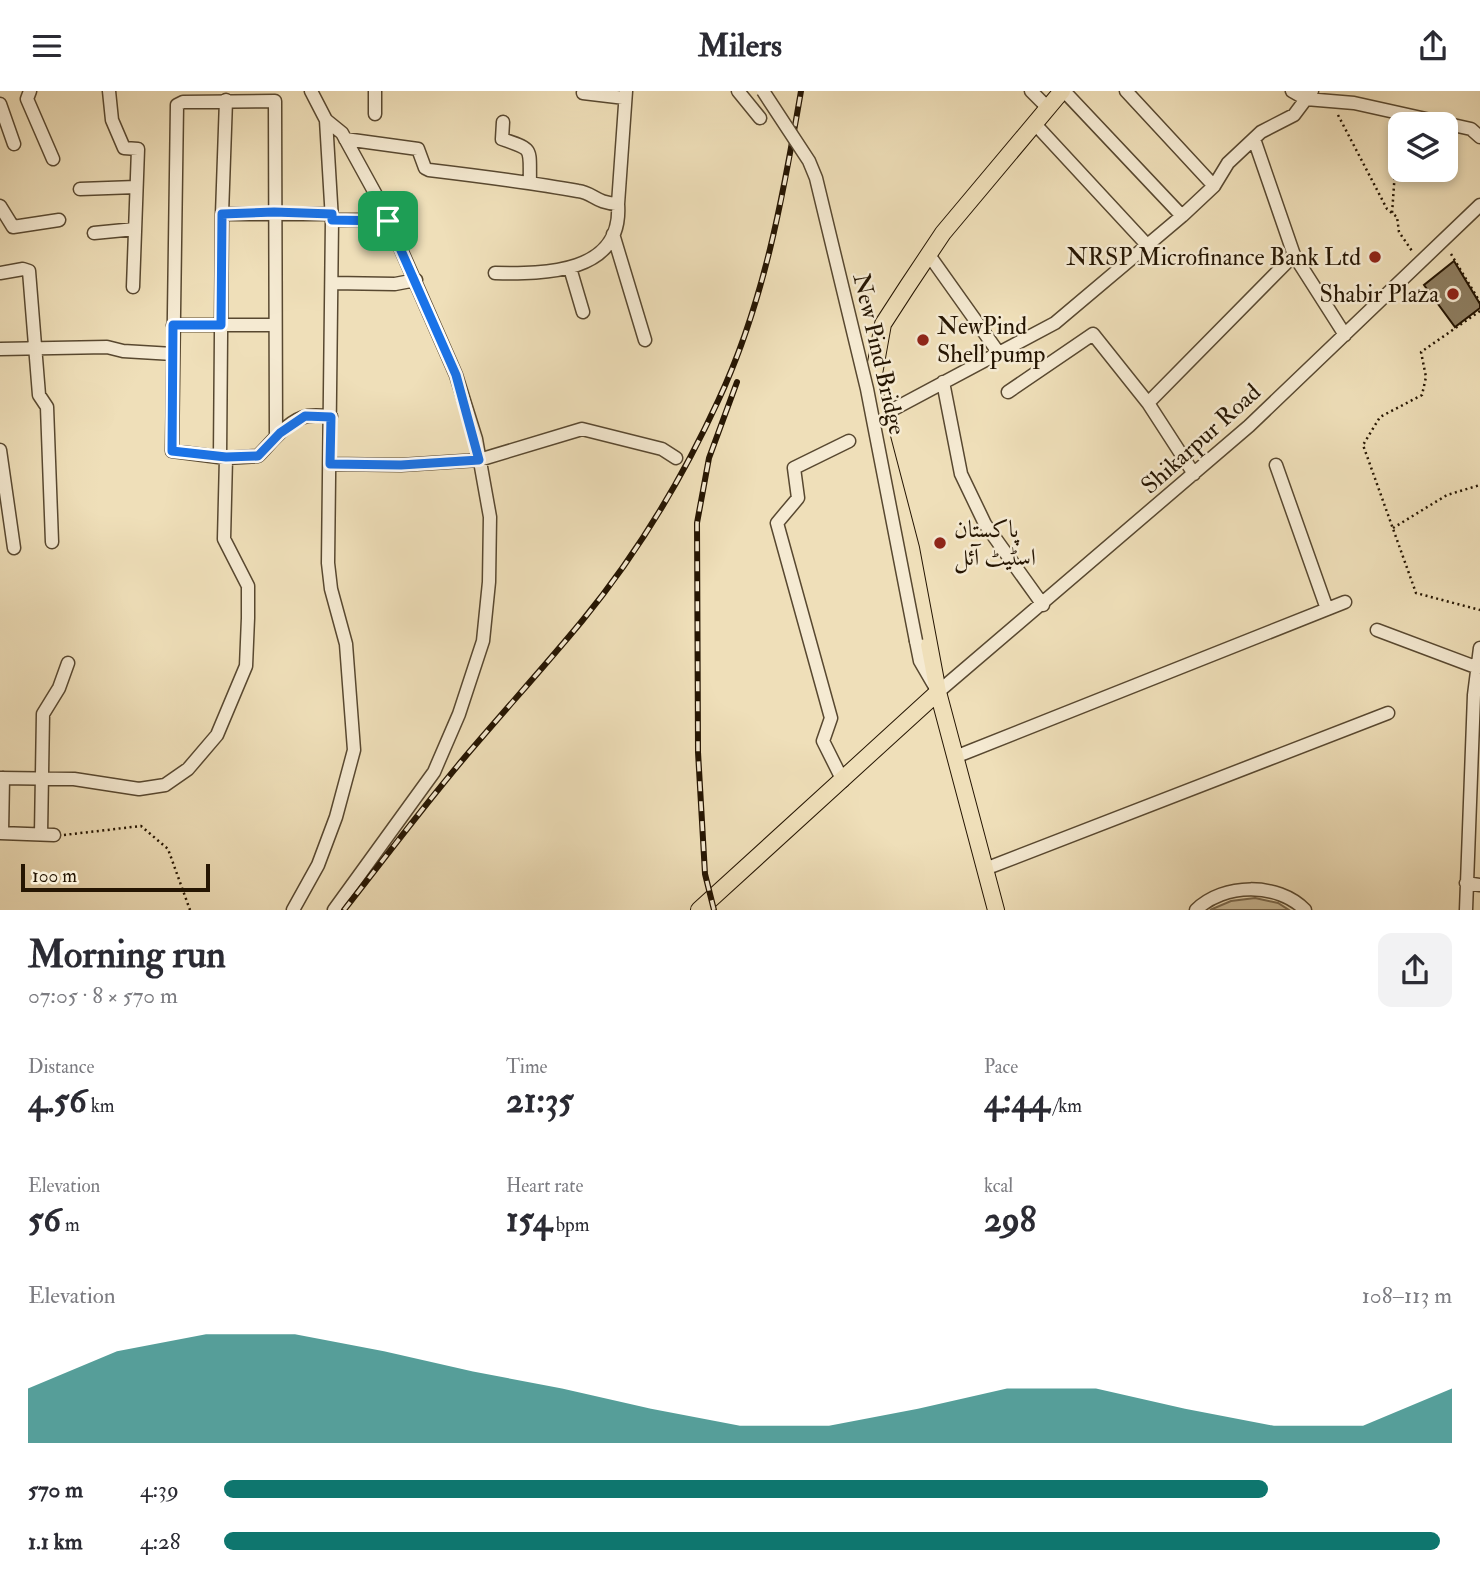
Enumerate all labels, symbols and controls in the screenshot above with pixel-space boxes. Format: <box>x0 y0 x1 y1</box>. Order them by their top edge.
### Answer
text: Milers <box>698 26 782 66</box>
icon: menu <box>28 27 66 65</box>
icon: share <box>1414 27 1452 65</box>
map controls <box>1388 112 1458 182</box>
button: layers <box>1388 112 1458 182</box>
pin <box>358 191 418 251</box>
icon: arrive <box>369 202 407 240</box>
place label: NRSP Microfinance Bank Ltd <box>1066 242 1361 273</box>
marker: NRSP Microfinance Bank Ltd <box>1367 249 1383 265</box>
street label: New Pind Bridge <box>845 270 913 438</box>
place label: Shabir Plaza <box>1320 279 1440 310</box>
marker: Shabir Plaza <box>1445 286 1461 302</box>
place label: NewPind Shell pump <box>937 311 1045 370</box>
marker: NewPind Shell pump <box>915 332 931 348</box>
street label: Shikarpur Road <box>1135 377 1268 501</box>
place label: پاکستان اسٹیٹ آئل <box>954 514 1036 574</box>
marker: پاکستان اسٹیٹ آئل <box>932 535 948 551</box>
scale bar <box>21 861 210 893</box>
text: 100 m <box>32 864 77 888</box>
text: Morning run <box>28 931 226 979</box>
button: share <box>1378 933 1452 1007</box>
text: 07:05 · 8 × 570 m <box>28 981 178 1010</box>
text: Distance <box>28 1055 94 1079</box>
text: Time <box>506 1055 548 1079</box>
text: Pace <box>984 1055 1018 1079</box>
text: 4.56 <box>28 1079 87 1123</box>
text: 21:35 <box>506 1079 574 1123</box>
text: 4:44 <box>984 1079 1049 1123</box>
text: km <box>87 1094 115 1118</box>
text: /km <box>1049 1094 1082 1118</box>
text: Elevation <box>28 1174 100 1198</box>
text: Heart rate <box>506 1174 583 1198</box>
text: kcal <box>984 1174 1013 1198</box>
text: 56 <box>28 1198 61 1242</box>
text: 154 <box>506 1198 552 1242</box>
text: 298 <box>984 1198 1036 1242</box>
text: m <box>61 1213 80 1237</box>
text: bpm <box>552 1213 589 1237</box>
text: Elevation <box>28 1281 116 1310</box>
text: 108–113 m <box>1362 1281 1452 1310</box>
text: 570 m <box>28 1475 83 1504</box>
text: 4:39 <box>140 1475 179 1504</box>
text: 1.1 km <box>28 1527 83 1556</box>
text: 4:28 <box>140 1527 181 1556</box>

